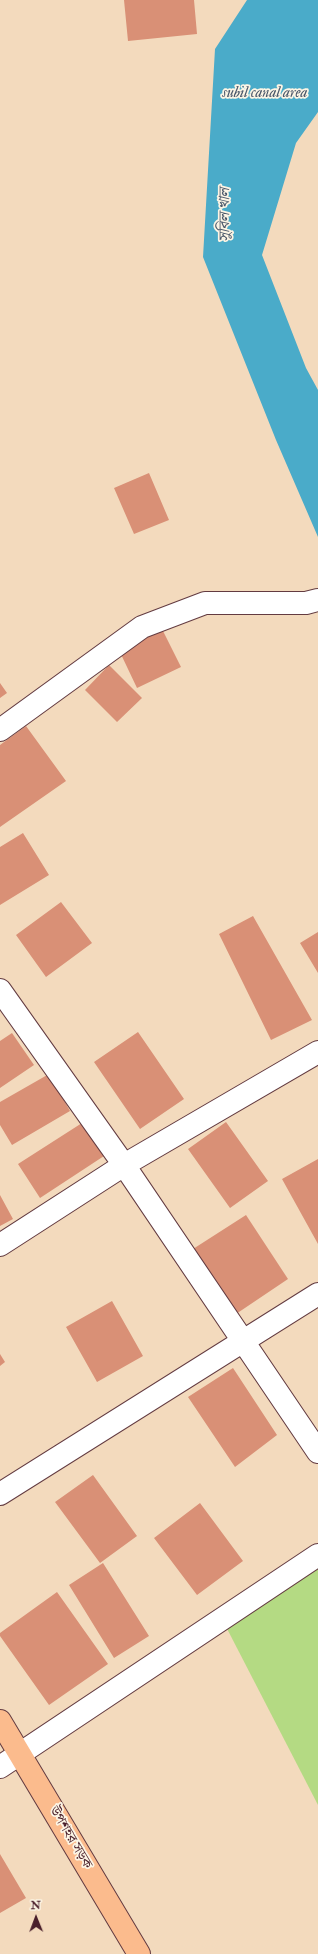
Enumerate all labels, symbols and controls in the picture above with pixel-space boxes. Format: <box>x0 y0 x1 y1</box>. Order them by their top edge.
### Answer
water label: subil canal area <box>223 85 307 103</box>
water label: সুবিল খাল <box>217 188 235 242</box>
street label: উপশহর সড়ক <box>45 1804 95 1872</box>
north arrow <box>16 1898 56 1938</box>
text: N <box>31 1899 41 1912</box>

